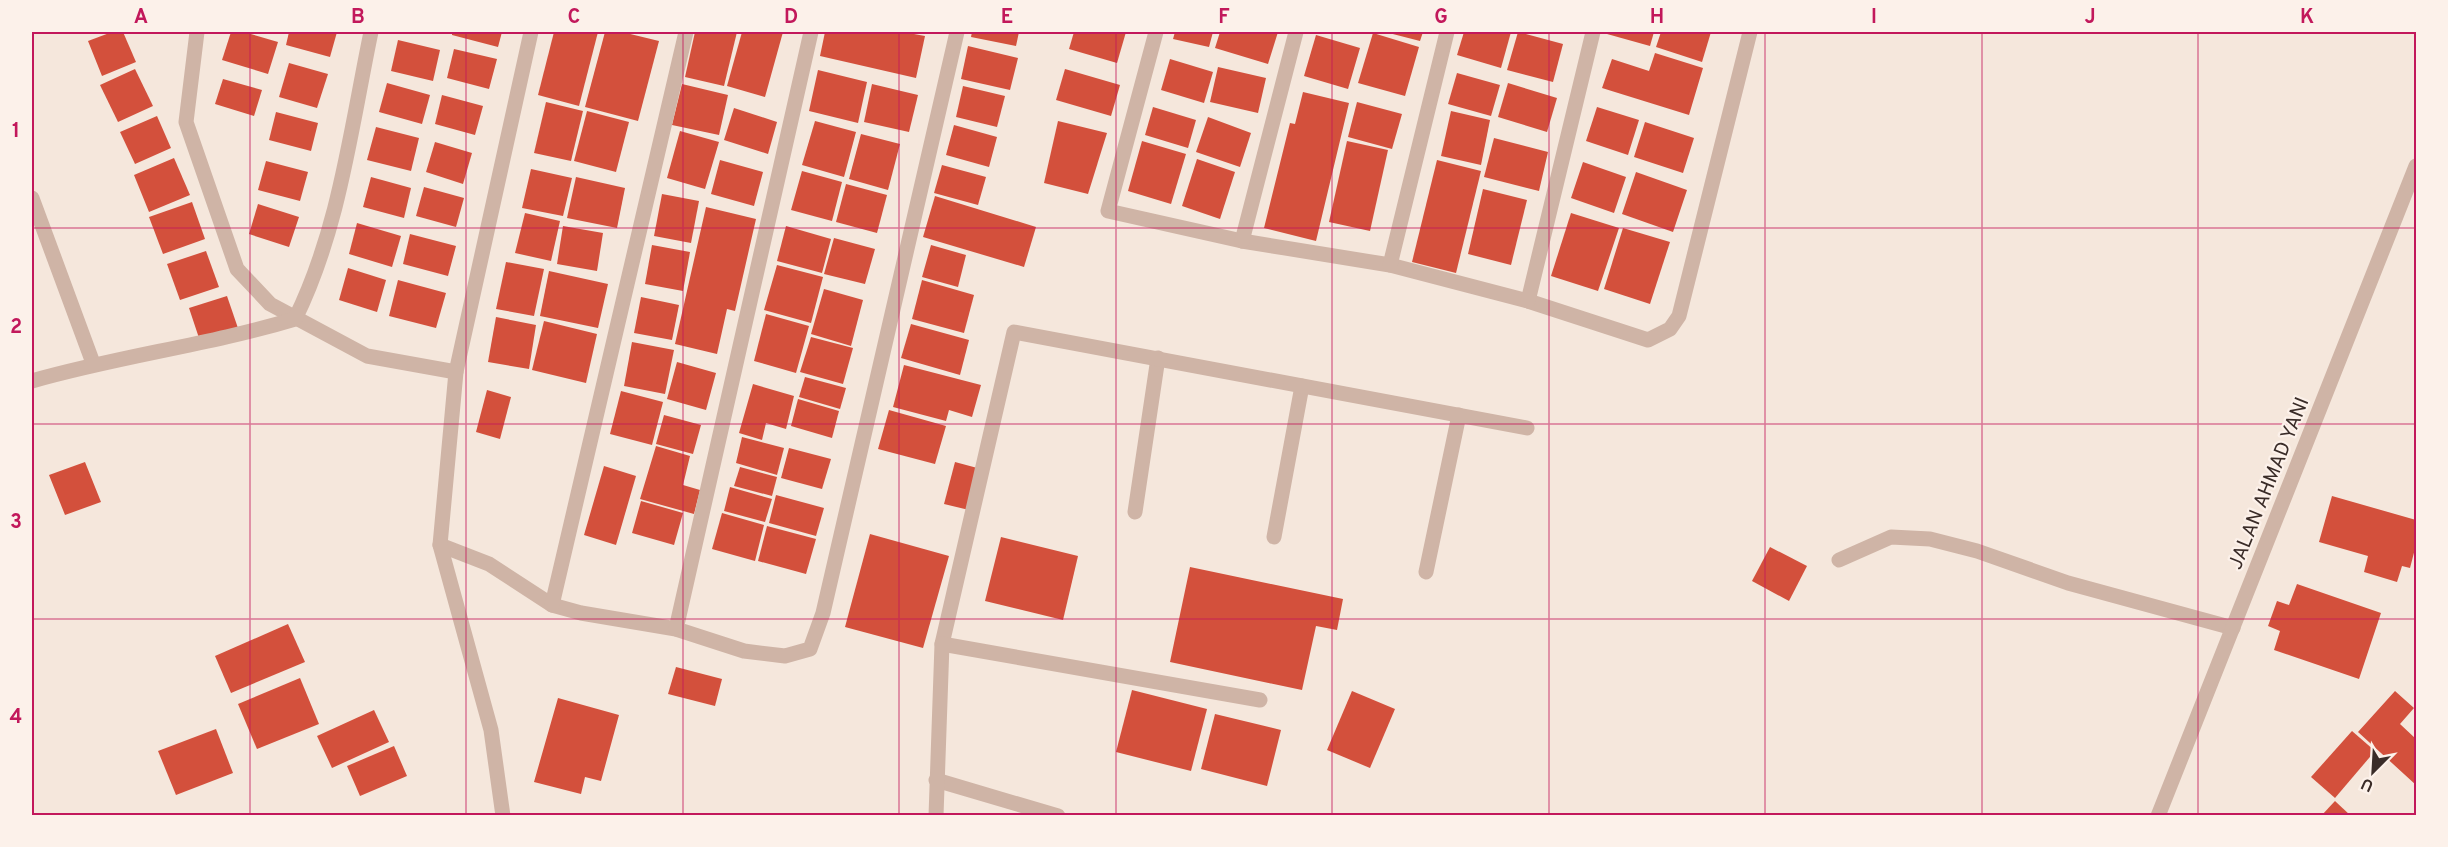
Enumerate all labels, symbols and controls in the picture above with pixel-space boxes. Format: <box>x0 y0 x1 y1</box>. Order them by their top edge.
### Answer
text: A <box>134 5 148 31</box>
text: B <box>351 5 365 31</box>
text: C <box>568 5 580 31</box>
text: D <box>784 5 798 31</box>
text: E <box>1001 5 1013 31</box>
text: F <box>1218 5 1230 31</box>
text: G <box>1434 5 1448 31</box>
text: H <box>1650 5 1664 31</box>
text: I <box>1871 5 1877 31</box>
text: J <box>2084 5 2096 31</box>
text: K <box>2300 5 2314 31</box>
text: 1 <box>12 119 20 145</box>
text: 2 <box>10 315 22 341</box>
street label: JALAN AHMAD YANI <box>2223 394 2316 574</box>
text: 3 <box>10 510 22 536</box>
text: 4 <box>10 705 22 731</box>
north arrow <box>2343 742 2403 802</box>
text: U <box>2358 772 2377 795</box>

